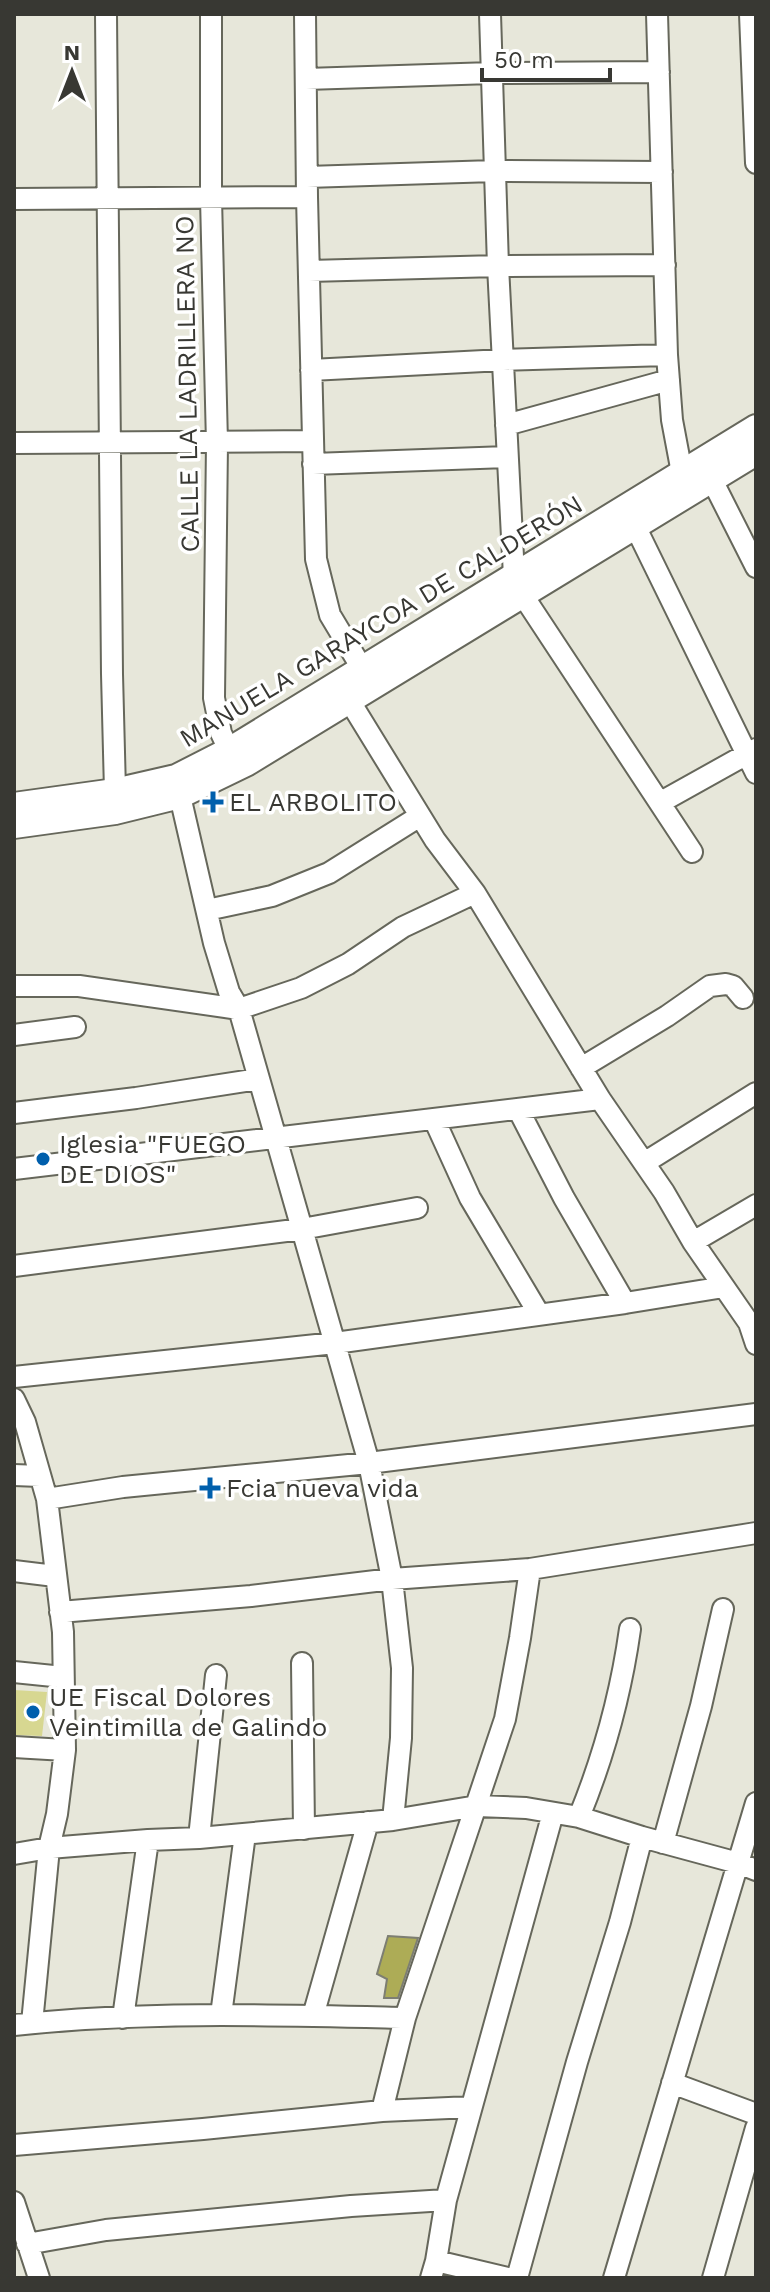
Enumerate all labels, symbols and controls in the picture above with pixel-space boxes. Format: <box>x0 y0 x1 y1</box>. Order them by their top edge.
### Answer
north arrow <box>32 32 112 112</box>
scale bar <box>482 32 610 82</box>
text: N <box>64 40 80 65</box>
text: 50 m <box>494 46 554 74</box>
street label: CALLE LA LADRILLERA NO <box>169 215 205 553</box>
street label: MANUELA GARAYCOA DE CALDERÓN <box>174 489 588 753</box>
place label: EL ARBOLITO <box>229 787 397 817</box>
marker: EL ARBOLITO <box>204 793 222 811</box>
place label: Iglesia "FUEGO DE DIOS" <box>59 1129 246 1189</box>
marker: Iglesia "FUEGO DE DIOS" <box>34 1150 52 1168</box>
place label: Fcia nueva vida <box>226 1473 419 1503</box>
marker: Fcia nueva vida <box>201 1479 219 1497</box>
place label: UE Fiscal Dolores Veintimilla de Galindo <box>49 1682 327 1742</box>
marker: UE Fiscal Dolores Veintimilla de Galindo <box>24 1703 42 1721</box>

